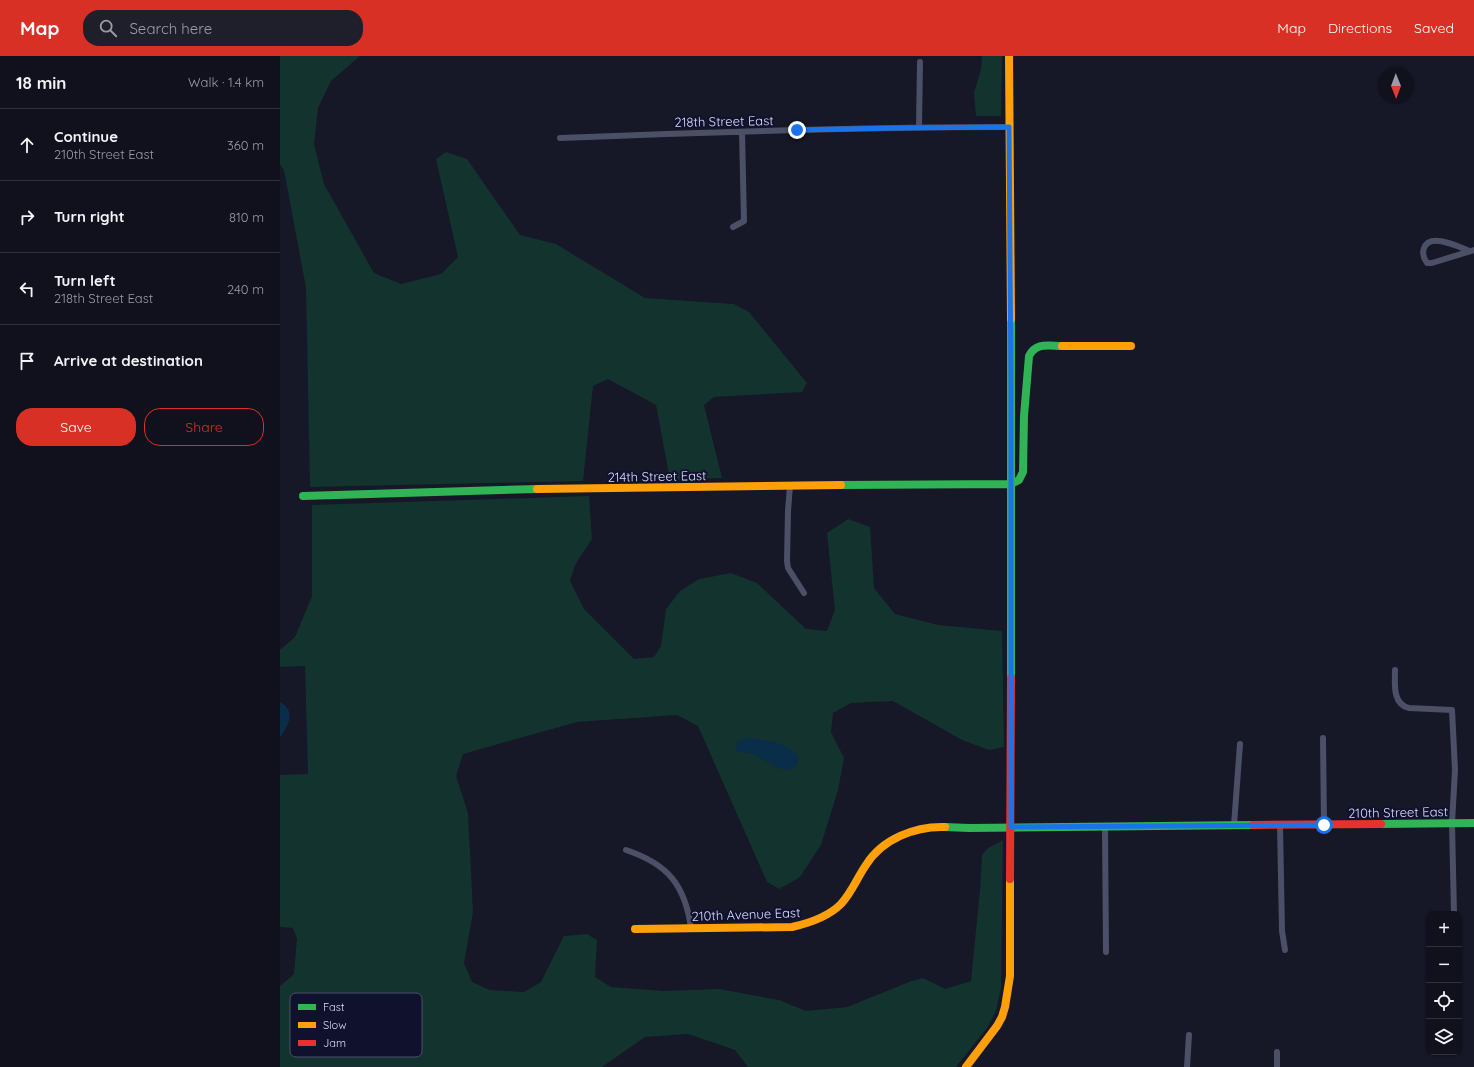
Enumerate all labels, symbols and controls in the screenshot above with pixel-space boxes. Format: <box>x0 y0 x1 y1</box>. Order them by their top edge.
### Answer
search box <box>83 10 363 46</box>
text: Map <box>20 16 59 40</box>
icon: search <box>97 17 119 39</box>
text: Search here <box>129 19 212 38</box>
text: Map <box>1277 19 1306 37</box>
text: Directions <box>1328 19 1392 37</box>
text: Saved <box>1414 19 1454 37</box>
north arrow <box>1378 68 1414 104</box>
text: 18 min <box>16 72 67 93</box>
text: Walk · 1.4 km <box>188 74 264 90</box>
street label: 218th Street East <box>674 112 774 130</box>
route end <box>788 121 806 139</box>
text: Continue <box>54 127 118 146</box>
icon: ahead <box>16 134 38 156</box>
text: 360 m <box>227 137 264 153</box>
text: 210th Street East <box>54 146 154 162</box>
icon: right <box>16 206 38 228</box>
text: Turn right <box>54 207 125 226</box>
text: 810 m <box>229 209 264 225</box>
text: Turn left <box>54 271 116 290</box>
icon: left <box>16 278 38 300</box>
text: 240 m <box>227 281 264 297</box>
text: 218th Street East <box>54 290 153 306</box>
icon: arrive <box>16 350 38 372</box>
text: Arrive at destination <box>54 351 203 370</box>
button: Save <box>16 408 136 446</box>
button: Share <box>144 408 264 446</box>
street label: 214th Street East <box>607 467 707 485</box>
street label: 210th Street East <box>1348 803 1448 821</box>
route start <box>1315 816 1333 834</box>
street label: 210th Avenue East <box>691 904 801 924</box>
map controls <box>1426 911 1462 1055</box>
button: + <box>1426 911 1462 947</box>
button: − <box>1426 947 1462 983</box>
button: locate <box>1426 983 1462 1019</box>
legend <box>290 993 422 1057</box>
text: Fast <box>323 1000 345 1014</box>
text: Slow <box>323 1018 347 1032</box>
button: layers <box>1426 1019 1462 1055</box>
text: Jam <box>323 1036 346 1050</box>

